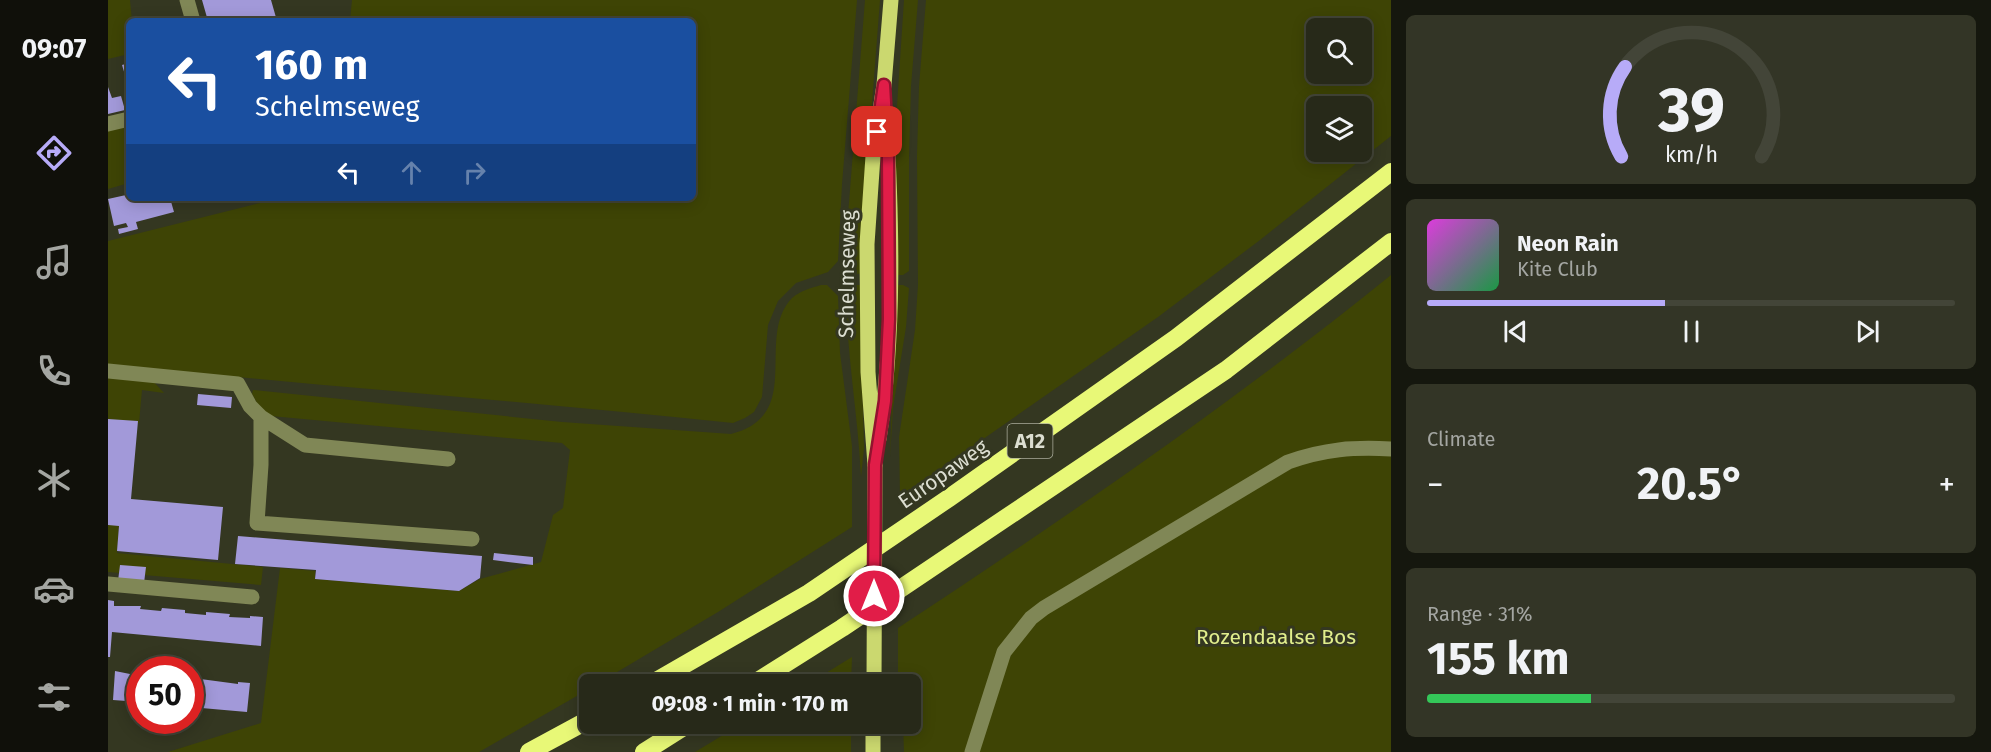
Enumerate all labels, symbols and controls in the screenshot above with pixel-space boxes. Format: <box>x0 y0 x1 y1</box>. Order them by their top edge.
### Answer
map controls <box>1306 18 1372 162</box>
button: search <box>1306 18 1372 84</box>
text: 09:07 <box>21 33 87 65</box>
text: 160 m <box>255 40 368 90</box>
icon: left <box>156 42 234 120</box>
text: 39 <box>1657 73 1724 148</box>
text: Schelmseweg <box>255 91 420 123</box>
button: layers <box>1306 96 1372 162</box>
pin <box>851 106 902 157</box>
icon: arrive <box>860 115 893 148</box>
icon: directions <box>33 132 75 174</box>
text: km/h <box>1664 142 1718 168</box>
icon: left <box>332 156 365 189</box>
icon: ahead <box>395 156 428 189</box>
icon: right <box>458 156 491 189</box>
street label: Schelmseweg <box>833 210 861 338</box>
text: Neon Rain <box>1517 230 1619 257</box>
icon: music <box>33 241 75 283</box>
text: Kite Club <box>1517 257 1598 281</box>
icon: previous <box>1499 315 1532 348</box>
icon: pause <box>1675 315 1708 348</box>
icon: next <box>1851 315 1884 348</box>
icon: phone <box>33 350 75 392</box>
road number: A12 <box>1008 424 1052 458</box>
text: Climate <box>1427 427 1495 451</box>
street label: Europaweg <box>893 434 993 514</box>
text: 20.5° <box>1637 457 1745 511</box>
icon: climate <box>33 459 75 501</box>
text: − <box>1427 465 1444 505</box>
text: + <box>1939 465 1955 505</box>
position arrow <box>842 564 906 628</box>
icon: car <box>33 568 75 610</box>
text: Range · 31% <box>1427 602 1533 626</box>
park label: Rozendaalse Bos <box>1196 624 1356 650</box>
text: 155 km <box>1427 632 1569 686</box>
speed limit sign: 50 <box>126 656 204 734</box>
icon: filters <box>33 676 75 718</box>
text: 09:08 · 1 min · 170 m <box>651 690 849 717</box>

